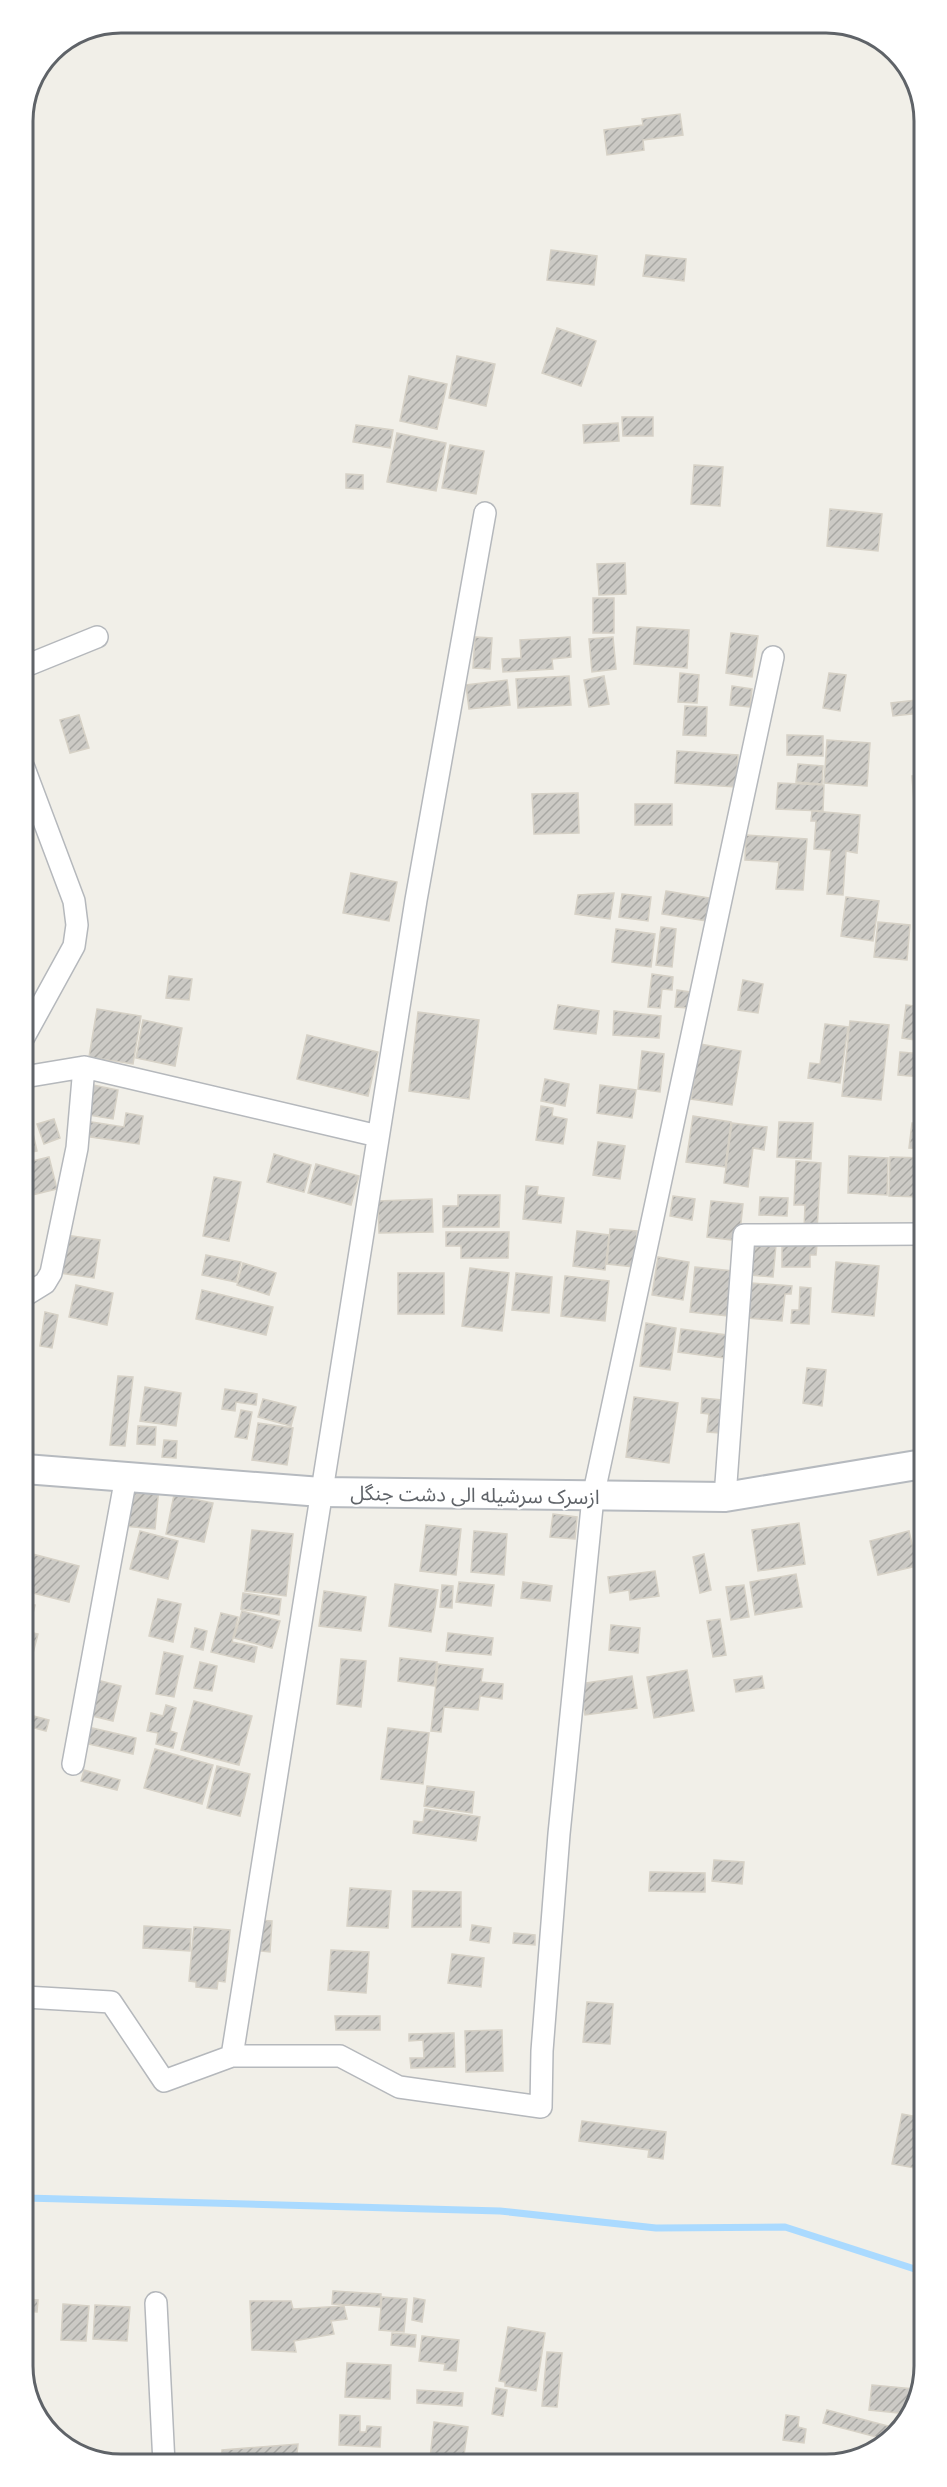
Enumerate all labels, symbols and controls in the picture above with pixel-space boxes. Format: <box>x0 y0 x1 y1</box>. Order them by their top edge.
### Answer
street label: ازسرک سرشیله الی دشت جنگل <box>350 1480 600 1511</box>

